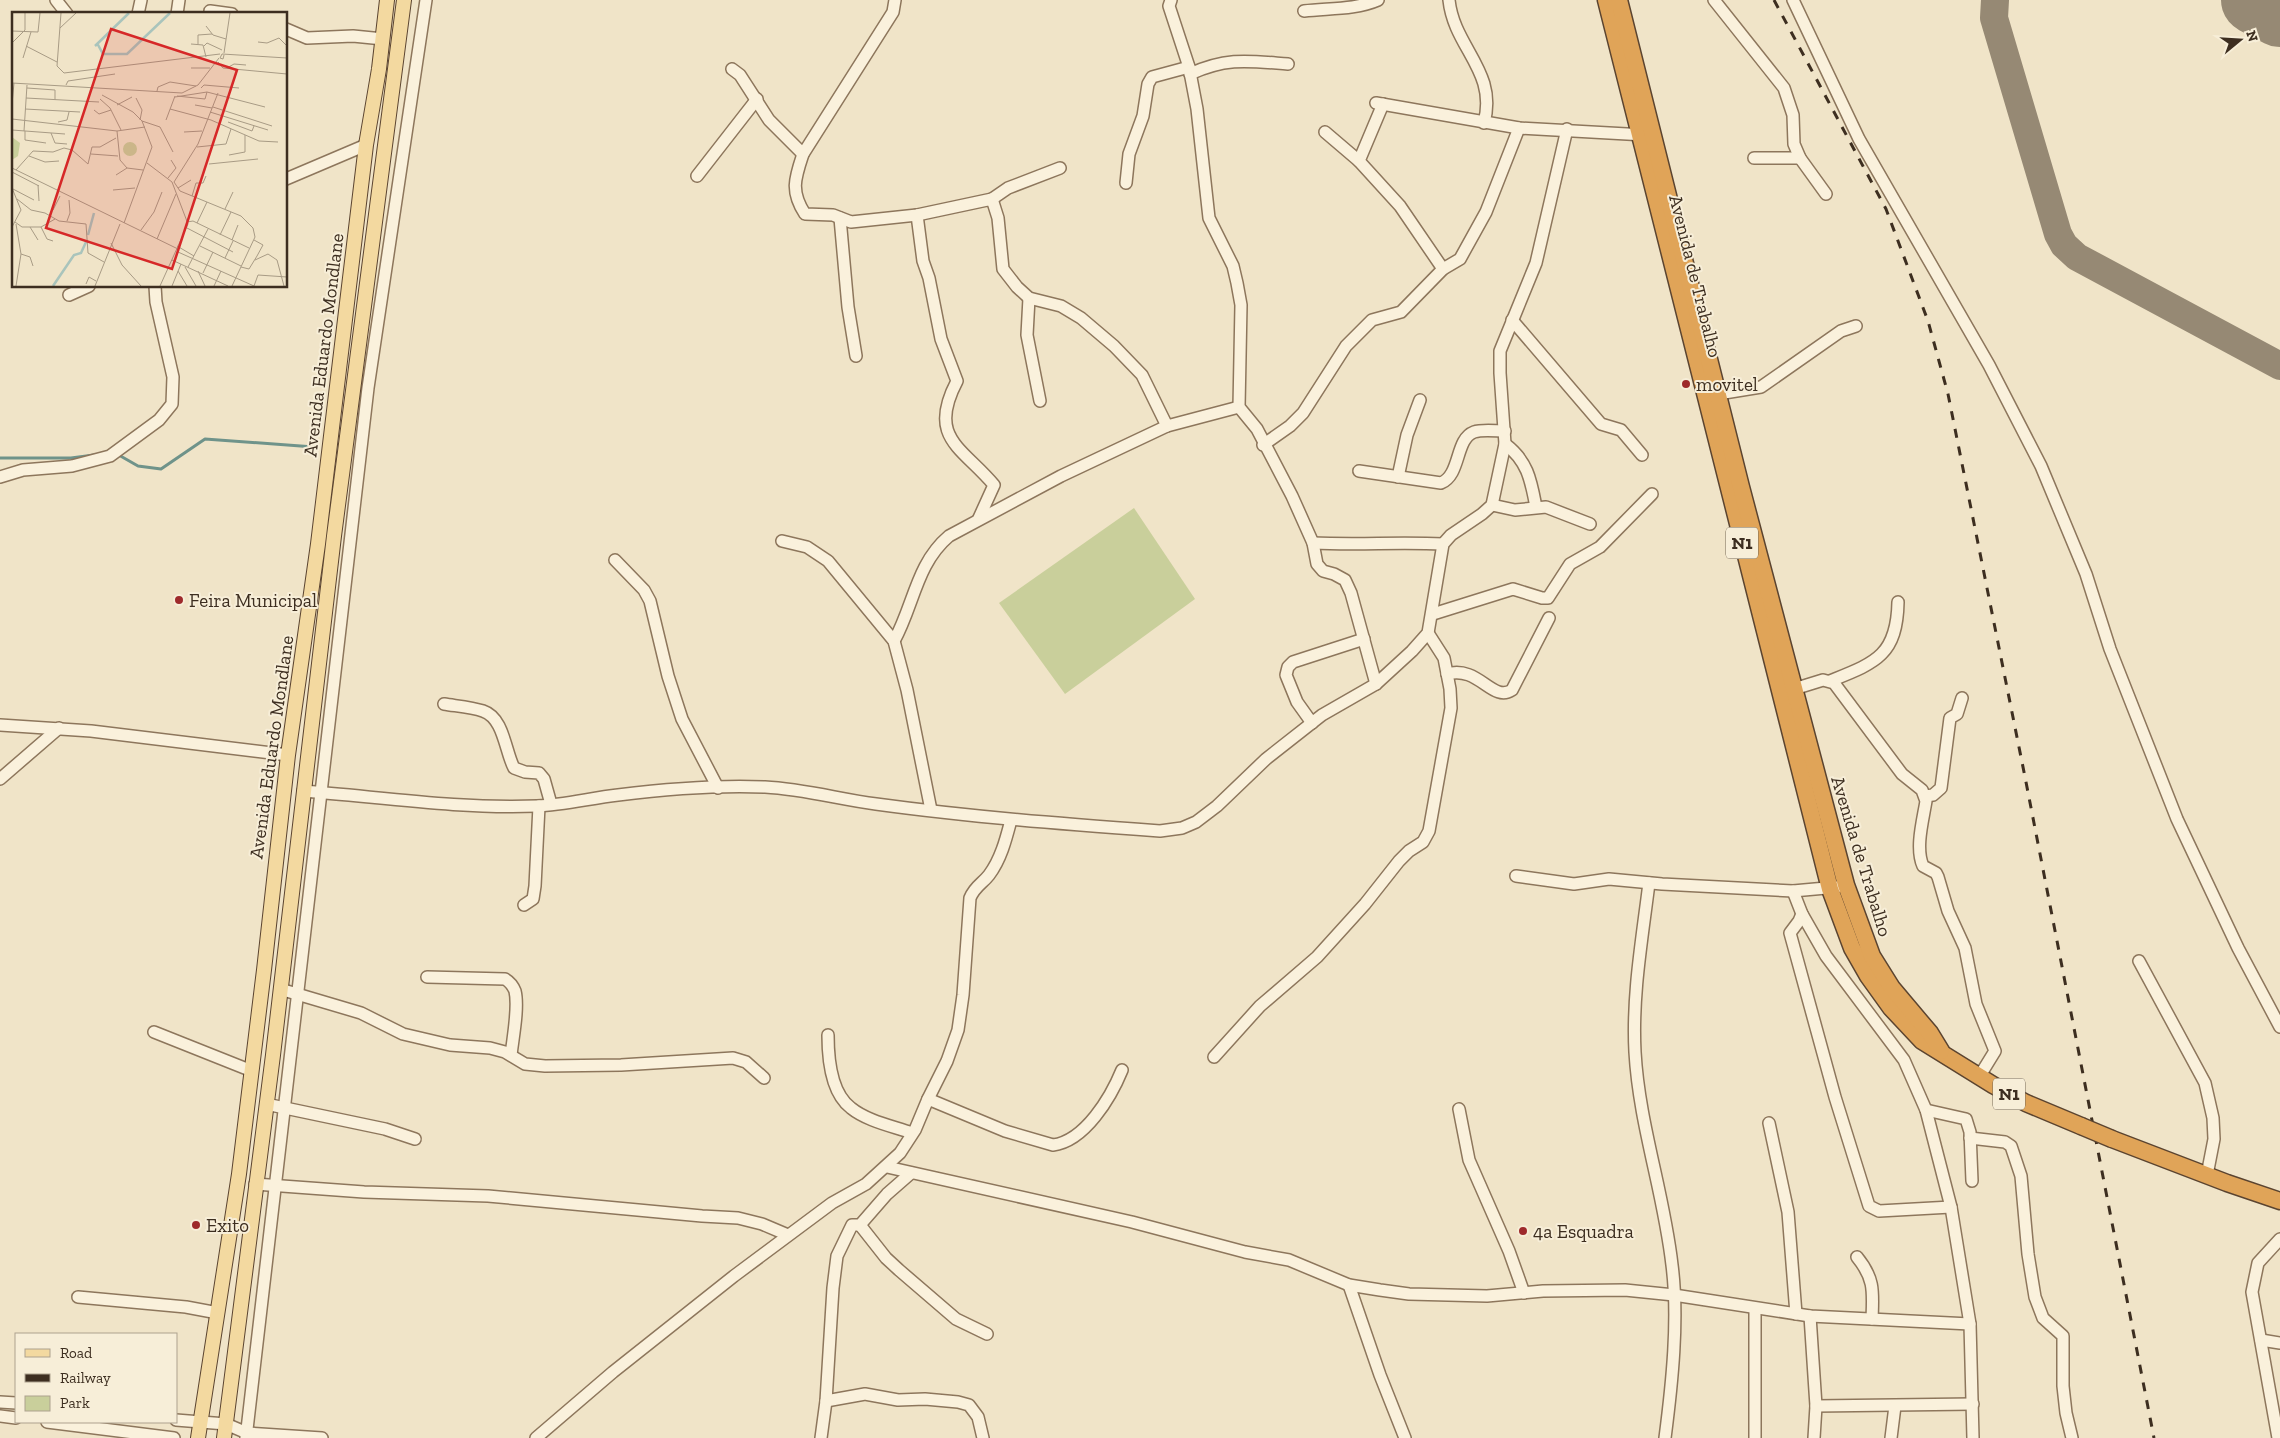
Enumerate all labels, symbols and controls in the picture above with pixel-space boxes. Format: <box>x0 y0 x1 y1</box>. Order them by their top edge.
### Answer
inset map <box>12 12 288 288</box>
north arrow <box>2215 15 2265 65</box>
text: N <box>2242 28 2262 44</box>
street label: Avenida de Trabalho <box>1664 193 1727 360</box>
street label: Avenida Eduardo Mondlane <box>298 232 349 458</box>
place label: movitel <box>1696 373 1758 396</box>
marker: movitel <box>1680 378 1692 390</box>
road number: N1 <box>1726 528 1758 558</box>
place label: Feira Municipal <box>189 589 317 612</box>
marker: Feira Municipal <box>173 594 185 606</box>
street label: Avenida Eduardo Mondlane <box>244 634 299 860</box>
street label: Avenida de Trabalho <box>1826 773 1897 939</box>
road number: N1 <box>1993 1078 2025 1110</box>
place label: Exito <box>206 1214 249 1237</box>
marker: Exito <box>190 1219 202 1231</box>
place label: 4a Esquadra <box>1533 1220 1634 1243</box>
marker: 4a Esquadra <box>1517 1225 1529 1237</box>
legend <box>15 1333 178 1423</box>
text: Road <box>60 1344 93 1362</box>
text: Railway <box>60 1369 111 1387</box>
text: Park <box>60 1394 90 1412</box>

